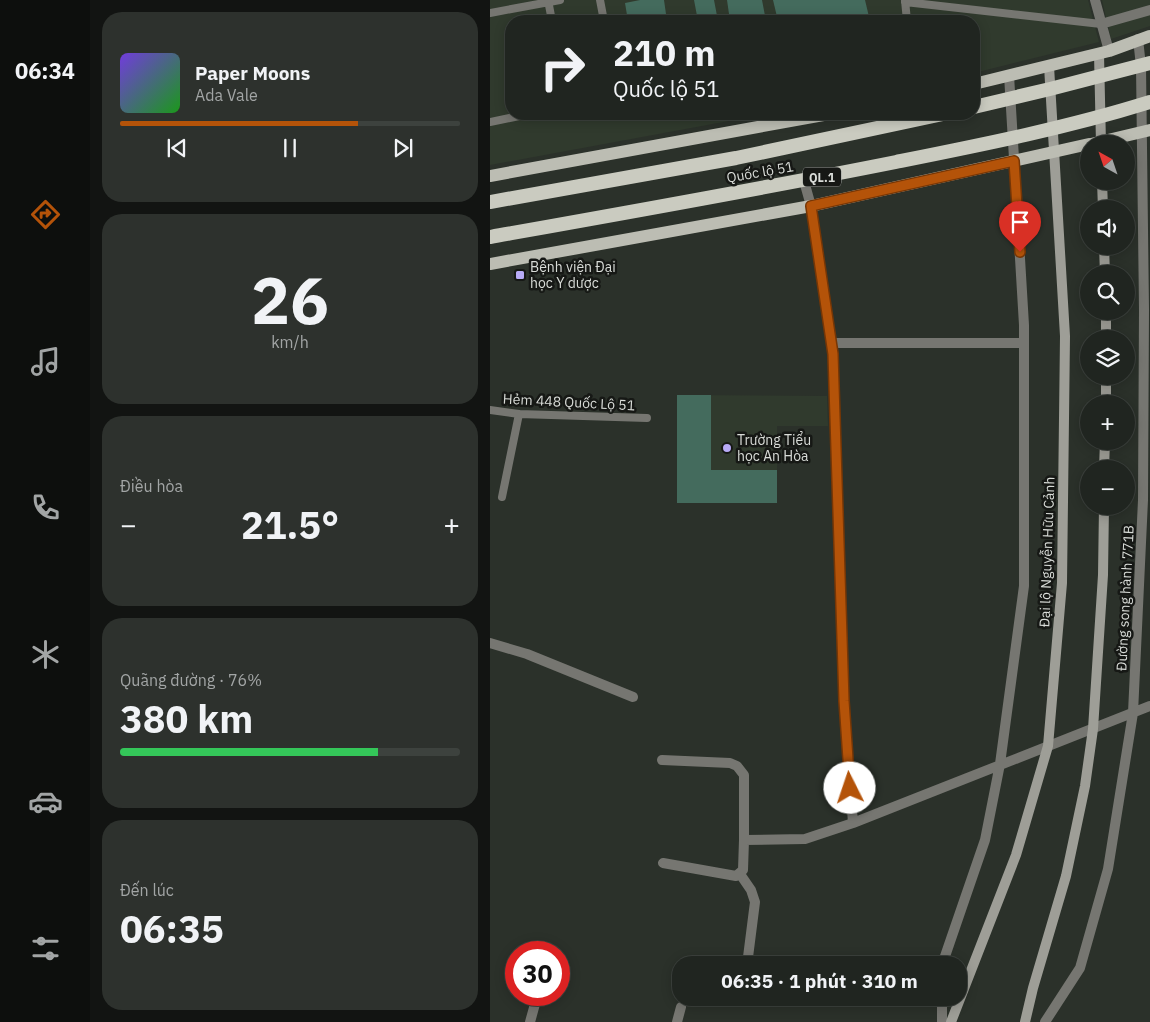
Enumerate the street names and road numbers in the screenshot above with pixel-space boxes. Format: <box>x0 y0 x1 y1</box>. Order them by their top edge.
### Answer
street label: Quốc lộ 51 <box>725 157 795 187</box>
road number: QL.1 <box>803 168 841 186</box>
street label: Hẻm 448 Quốc Lộ 51 <box>502 390 636 414</box>
street label: Đại lộ Nguyễn Hữu Cảnh <box>1035 476 1059 628</box>
street label: Đường song hành 771B <box>1112 525 1138 671</box>

